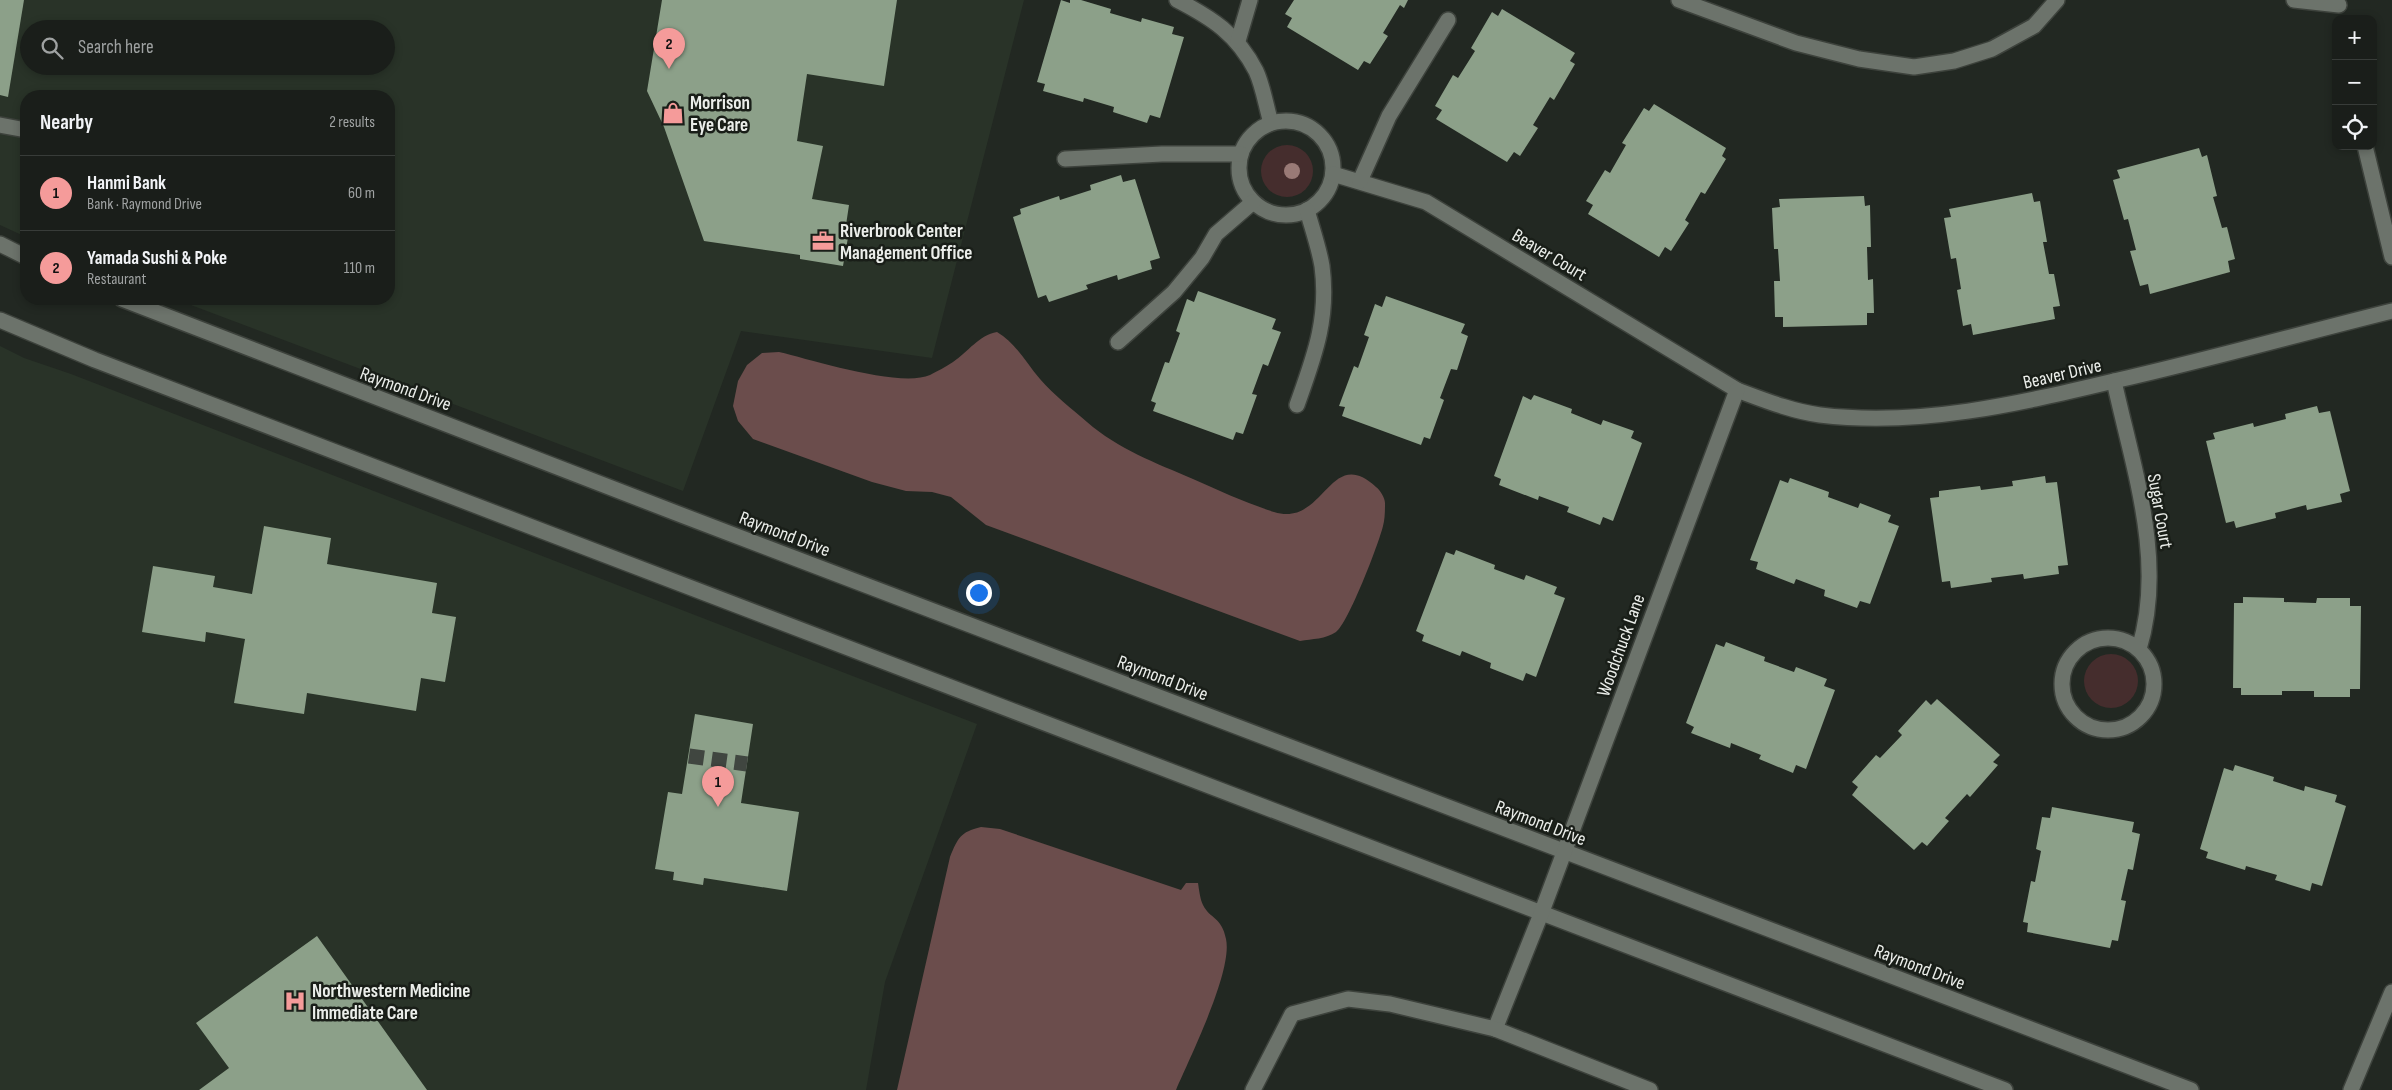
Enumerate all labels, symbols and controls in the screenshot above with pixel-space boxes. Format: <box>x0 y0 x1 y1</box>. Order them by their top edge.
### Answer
map controls <box>2332 15 2377 150</box>
button: + <box>2332 15 2377 60</box>
search box <box>20 20 395 75</box>
pin: 2 <box>653 28 685 69</box>
icon: search <box>38 34 66 62</box>
text: Search here <box>78 36 154 59</box>
button: − <box>2332 60 2377 105</box>
place label: Morrison Eye Care <box>690 92 750 137</box>
shop icon: Morrison Eye Care <box>660 100 686 126</box>
button: locate <box>2332 105 2377 150</box>
text: Nearby <box>40 110 93 135</box>
text: 2 results <box>329 113 375 132</box>
text: Hanmi Bank <box>87 172 166 195</box>
text: 1 <box>53 184 59 203</box>
text: 60 m <box>348 184 375 203</box>
text: Bank · Raymond Drive <box>87 195 202 214</box>
place label: Riverbrook Center Management Office <box>840 220 972 265</box>
street label: Beaver Court <box>1508 224 1591 287</box>
office icon: Riverbrook Center Management Office <box>810 228 836 254</box>
text: Yamada Sushi & Poke <box>87 247 227 270</box>
text: 2 <box>52 259 60 278</box>
text: 110 m <box>344 259 375 278</box>
text: Restaurant <box>87 270 146 289</box>
street label: Beaver Drive <box>2021 354 2104 395</box>
street label: Raymond Drive <box>357 362 454 417</box>
street label: Sugar Court <box>2142 472 2177 551</box>
street label: Raymond Drive <box>736 507 833 562</box>
your location <box>966 580 992 606</box>
street label: Woodchuck Lane <box>1592 591 1651 700</box>
street label: Raymond Drive <box>1114 651 1211 706</box>
pin: 1 <box>702 766 734 807</box>
street label: Raymond Drive <box>1492 796 1589 851</box>
street label: Raymond Drive <box>1871 940 1968 995</box>
place label: Northwestern Medicine Immediate Care <box>312 980 470 1025</box>
hospital icon: Northwestern Medicine Immediate Care <box>282 988 308 1014</box>

